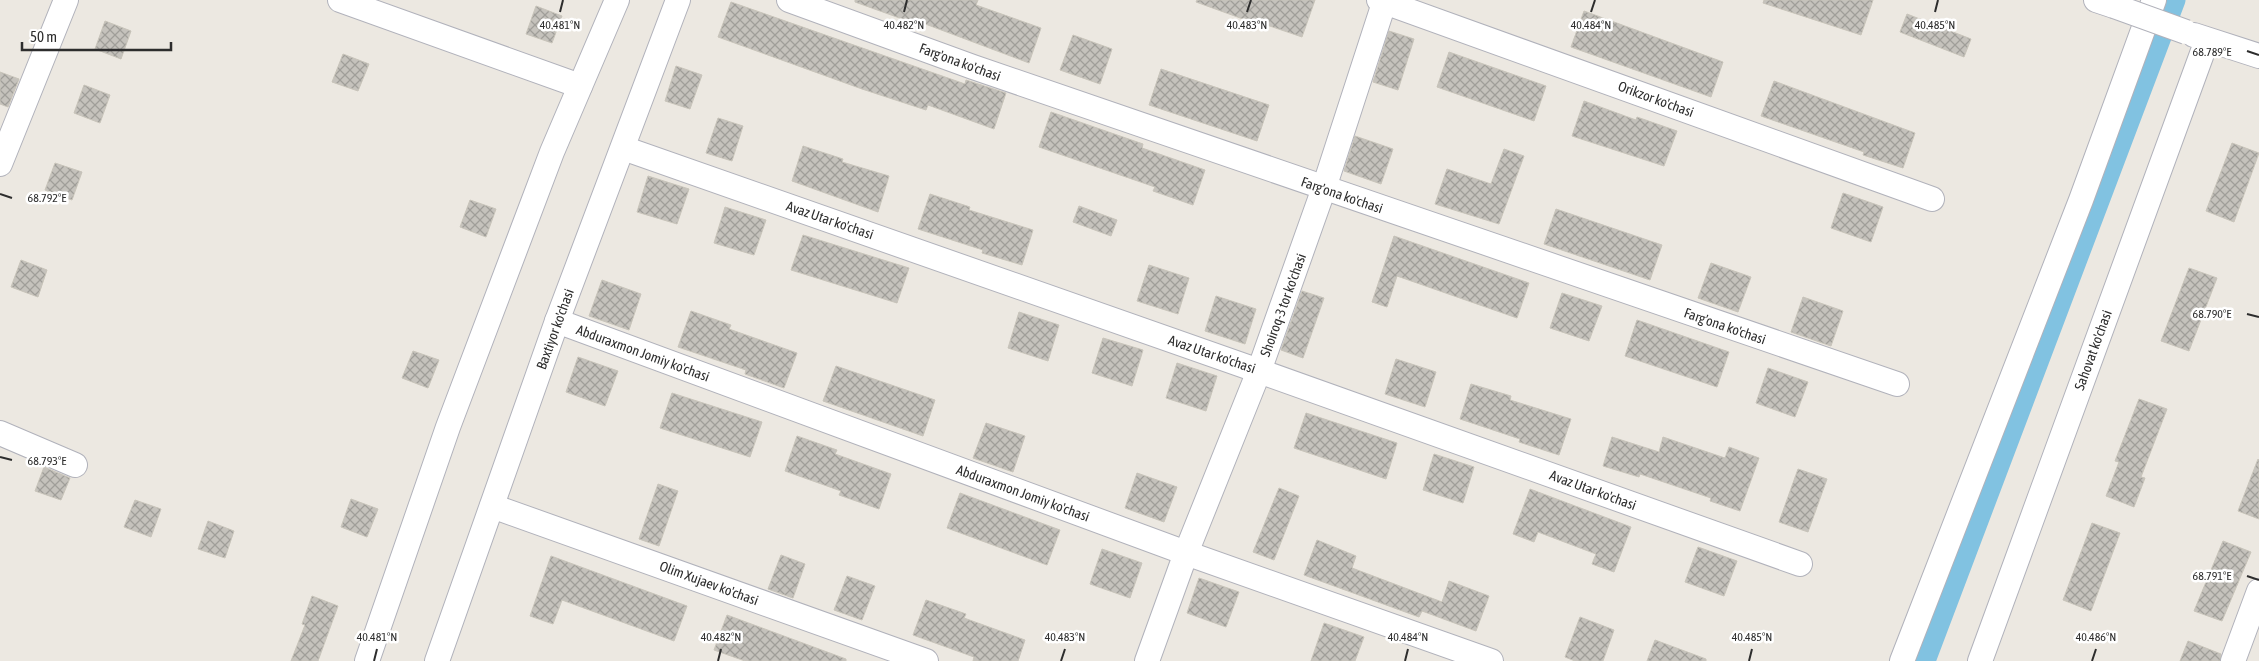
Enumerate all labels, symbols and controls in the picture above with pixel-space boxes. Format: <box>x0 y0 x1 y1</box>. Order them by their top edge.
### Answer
text: 40.481°N <box>540 18 580 32</box>
text: 40.482°N <box>884 18 924 32</box>
text: 40.483°N <box>1227 18 1267 32</box>
text: 40.484°N <box>1571 18 1611 32</box>
text: 40.485°N <box>1915 18 1955 32</box>
scale bar <box>22 20 171 52</box>
text: 50 m <box>30 28 57 45</box>
street label: Farg'ona ko'chasi <box>917 40 1003 84</box>
text: 68.789°E <box>2193 45 2231 59</box>
street label: Orikzor ko'chasi <box>1616 78 1696 120</box>
street label: Farg'ona ko'chasi <box>1299 174 1385 216</box>
text: 68.792°E <box>28 191 66 205</box>
street label: Avaz Utar ko'chasi <box>784 198 876 242</box>
street label: Shoiroq-3 tor ko'chasi <box>1257 251 1309 359</box>
street label: Baxtiyor ko'chasi <box>533 287 577 371</box>
street label: Farg'ona ko'chasi <box>1682 305 1768 347</box>
text: 68.790°E <box>2193 307 2231 321</box>
street label: Sahovat ko'chasi <box>2071 308 2115 392</box>
street label: Abduraxmon Jomiy ko'chasi <box>574 321 712 385</box>
street label: Avaz Utar ko'chasi <box>1166 332 1258 376</box>
text: 68.793°E <box>28 454 66 468</box>
street label: Abduraxmon Jomiy ko'chasi <box>954 461 1092 525</box>
street label: Avaz Utar ko'chasi <box>1547 467 1639 513</box>
street label: Olim Xujaev ko'chasi <box>657 558 761 608</box>
text: 68.791°E <box>2193 569 2231 583</box>
text: 40.481°N <box>357 630 397 644</box>
text: 40.482°N <box>701 630 741 644</box>
text: 40.483°N <box>1045 630 1085 644</box>
text: 40.484°N <box>1388 630 1428 644</box>
text: 40.485°N <box>1732 630 1772 644</box>
text: 40.486°N <box>2076 630 2116 644</box>

